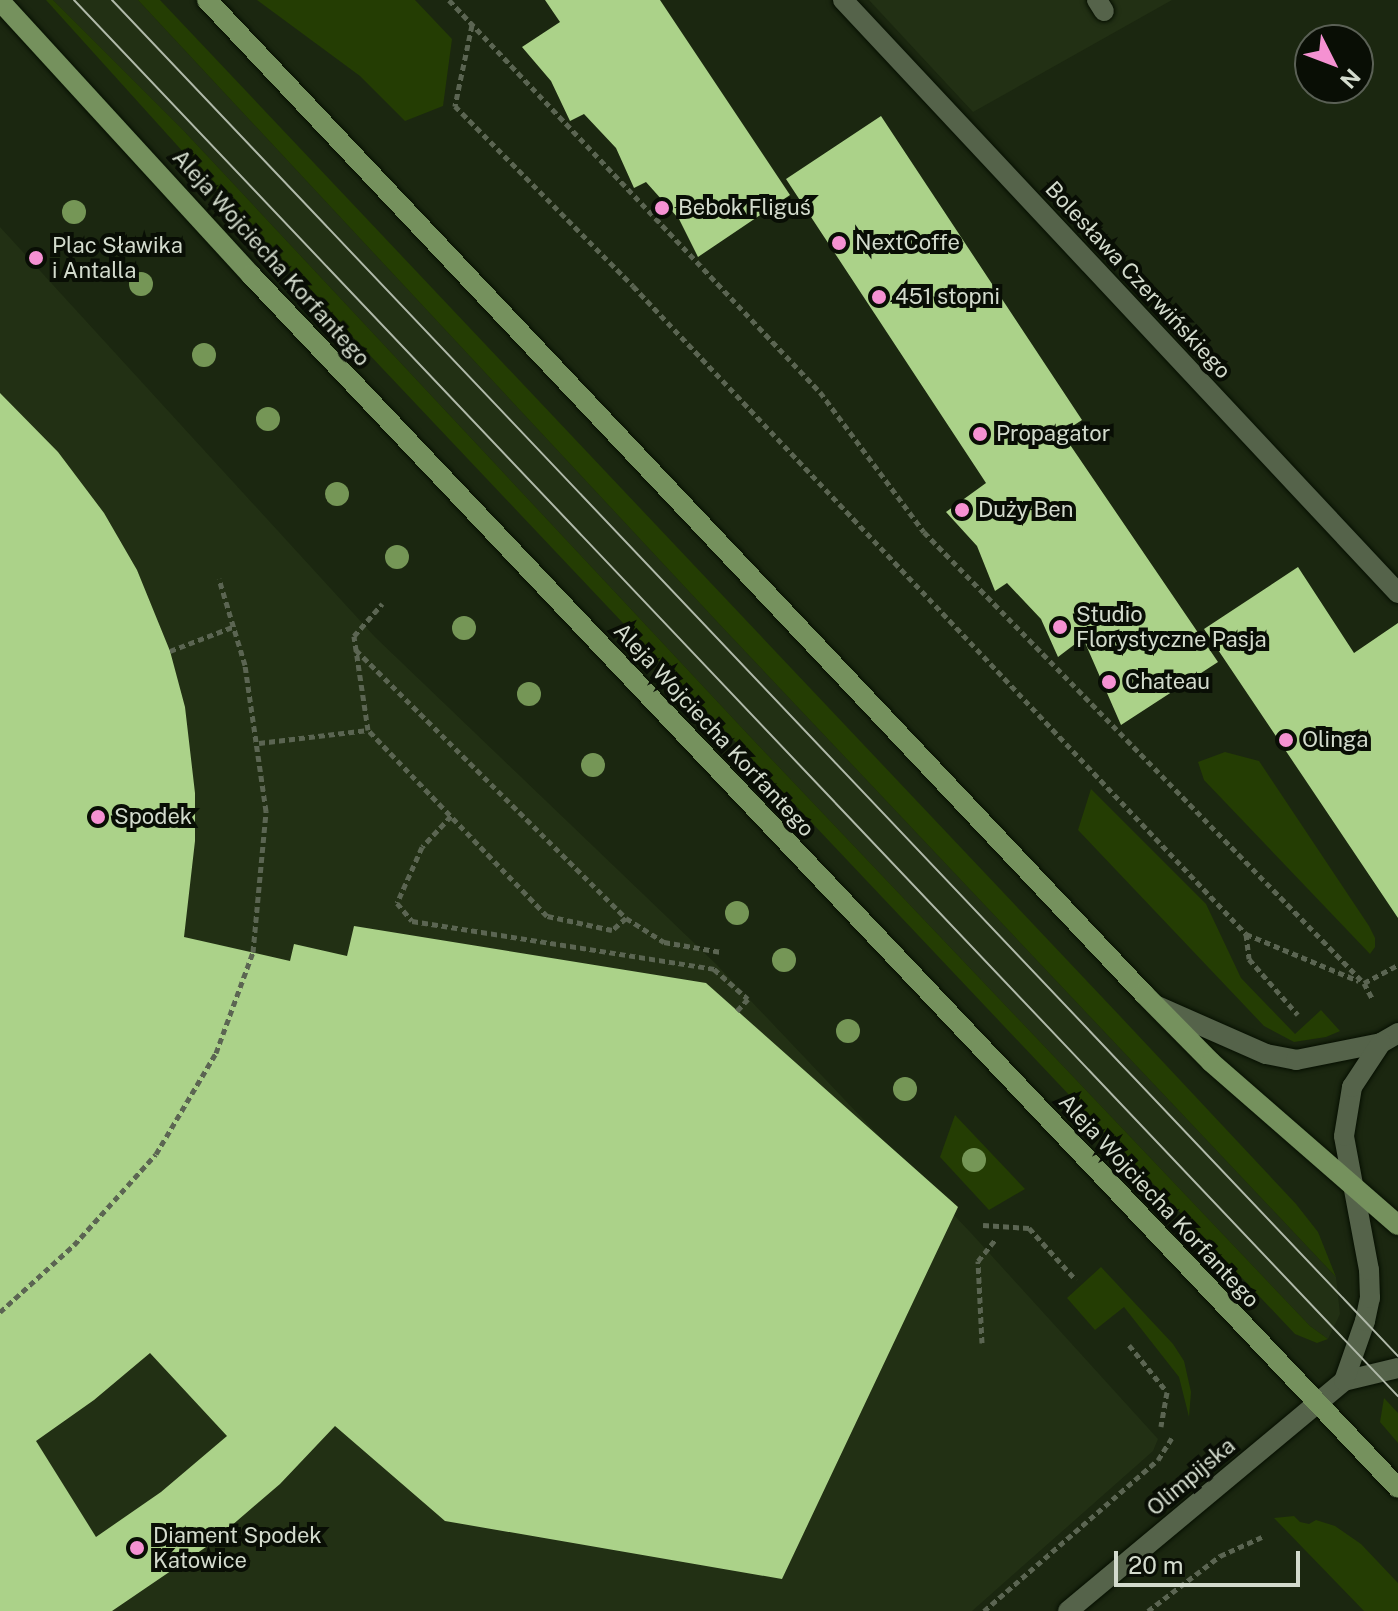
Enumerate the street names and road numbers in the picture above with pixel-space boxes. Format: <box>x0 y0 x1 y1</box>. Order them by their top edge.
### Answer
street label: Aleja Wojciecha Korfantego <box>167 144 375 372</box>
street label: Bolesława Czerwińskiego <box>1040 176 1236 384</box>
street label: Aleja Wojciecha Korfantego <box>608 618 820 842</box>
street label: Aleja Wojciecha Korfantego <box>1053 1089 1265 1313</box>
street label: Olimpijska <box>1142 1433 1240 1521</box>

